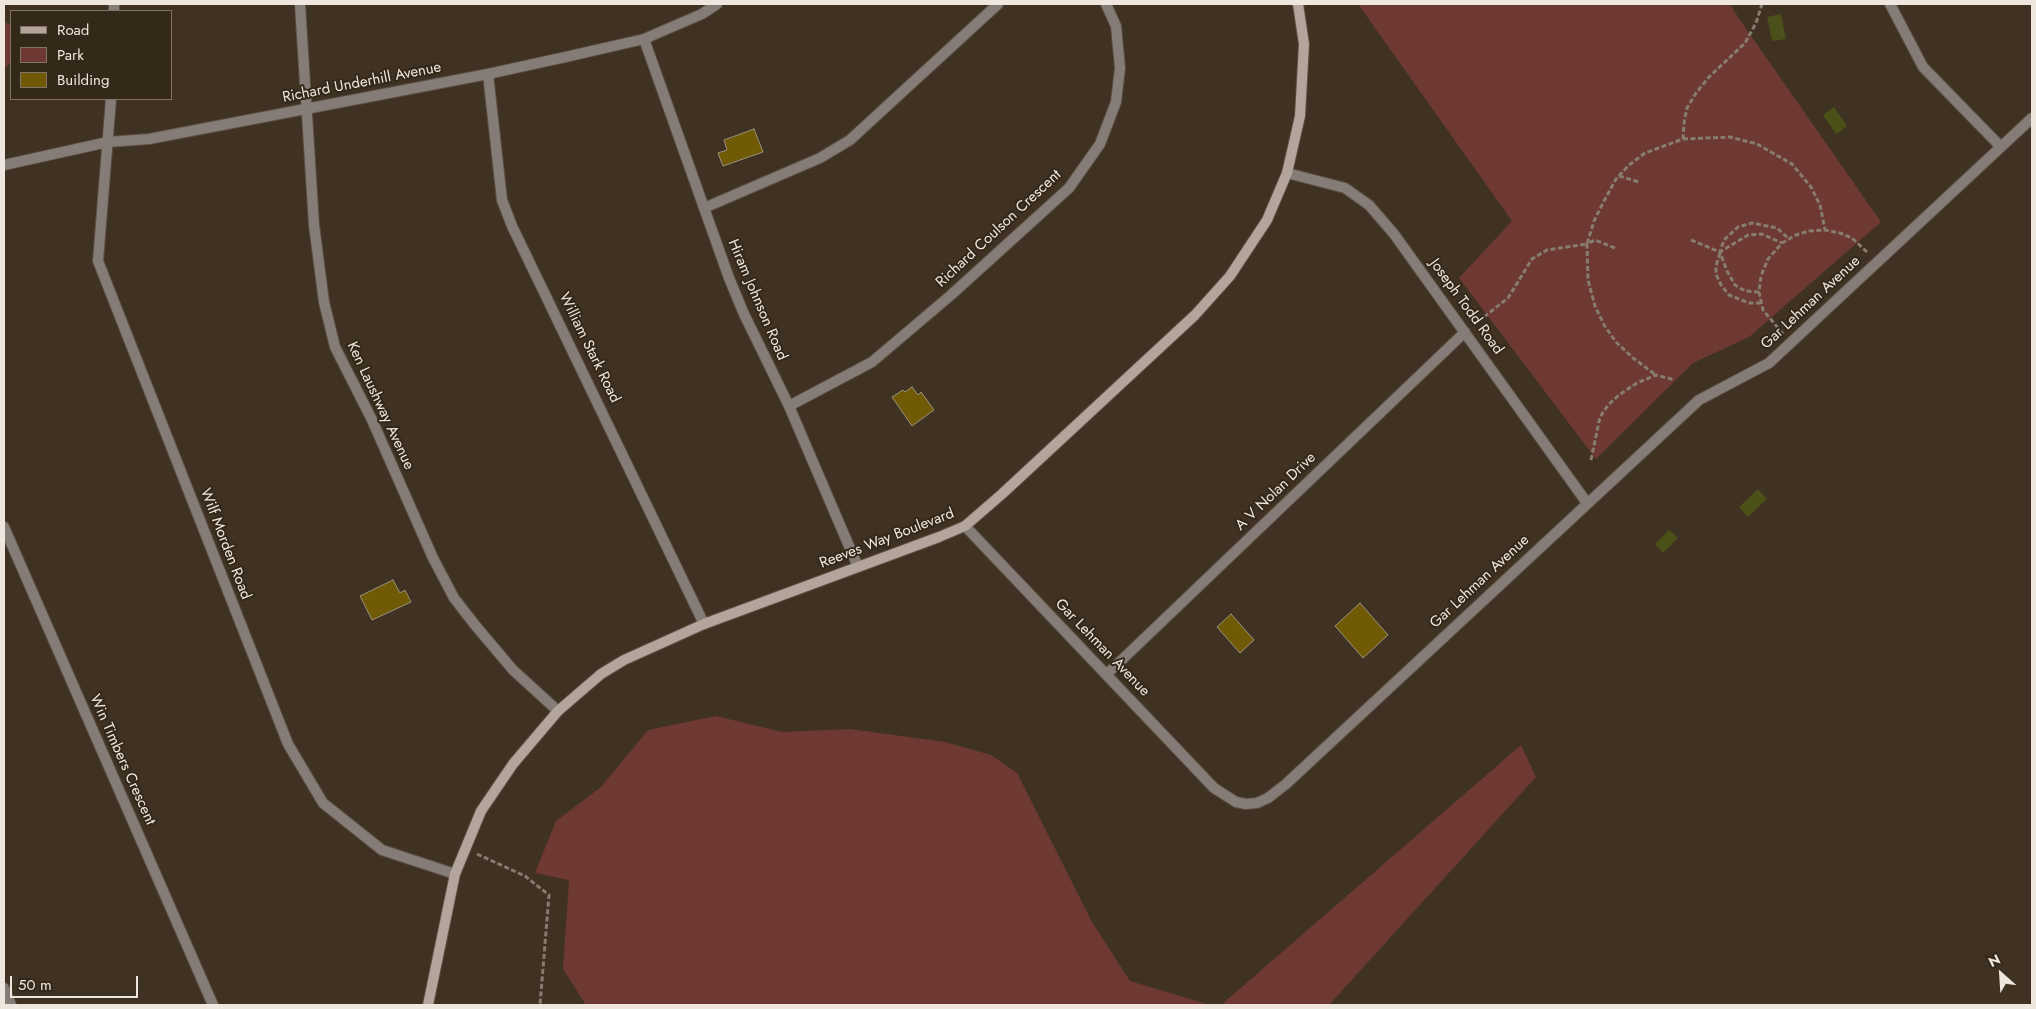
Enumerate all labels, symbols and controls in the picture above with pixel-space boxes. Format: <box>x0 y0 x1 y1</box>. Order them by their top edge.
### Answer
legend <box>10 10 172 100</box>
text: Road <box>57 19 89 41</box>
text: Park <box>57 44 84 66</box>
street label: Richard Underhill Avenue <box>281 59 443 107</box>
text: Building <box>57 69 109 91</box>
street label: Richard Coulson Crescent <box>933 166 1065 292</box>
street label: Hiram Johnson Road <box>723 237 791 363</box>
street label: Gar Lehman Avenue <box>1758 252 1864 354</box>
street label: Joseph Todd Road <box>1425 256 1507 358</box>
street label: William Stark Road <box>554 290 624 406</box>
street label: Ken Laushway Avenue <box>342 339 418 473</box>
street label: A V Nolan Drive <box>1232 449 1320 535</box>
street label: Wilf Morden Road <box>196 486 254 602</box>
street label: Reeves Way Boulevard <box>817 505 957 573</box>
street label: Gar Lehman Avenue <box>1427 531 1533 633</box>
street label: Gar Lehman Avenue <box>1051 595 1153 701</box>
street label: Win Timbers Crescent <box>85 692 159 828</box>
north arrow <box>1976 949 2026 999</box>
text: N <box>1985 949 2004 972</box>
scale bar <box>12 966 140 998</box>
text: 50 m <box>18 974 52 996</box>

